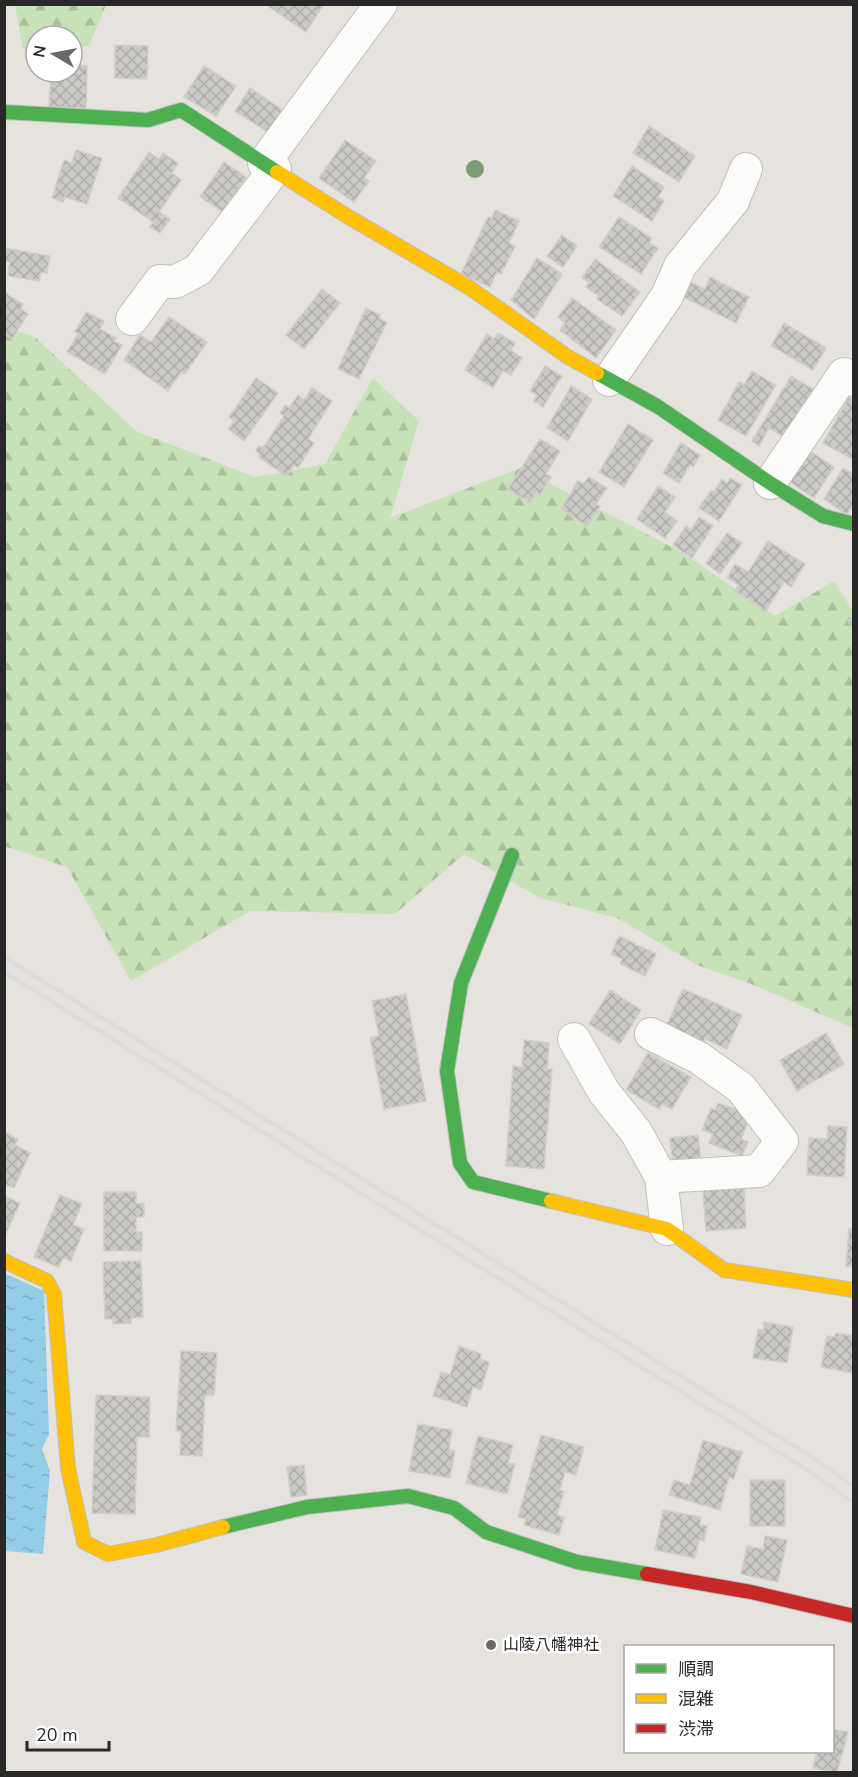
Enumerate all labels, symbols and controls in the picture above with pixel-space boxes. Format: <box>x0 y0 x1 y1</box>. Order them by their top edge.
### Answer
north arrow <box>24 24 84 84</box>
text: N <box>28 44 52 59</box>
place label: 山陵八幡神社 <box>503 1634 599 1656</box>
marker: 山陵八幡神社 <box>484 1638 498 1652</box>
legend <box>624 1645 834 1753</box>
text: 順調 <box>678 1657 714 1681</box>
text: 混雑 <box>678 1687 714 1711</box>
scale bar <box>27 1714 110 1752</box>
text: 渋滞 <box>678 1717 714 1741</box>
text: 20 m <box>36 1723 78 1747</box>

